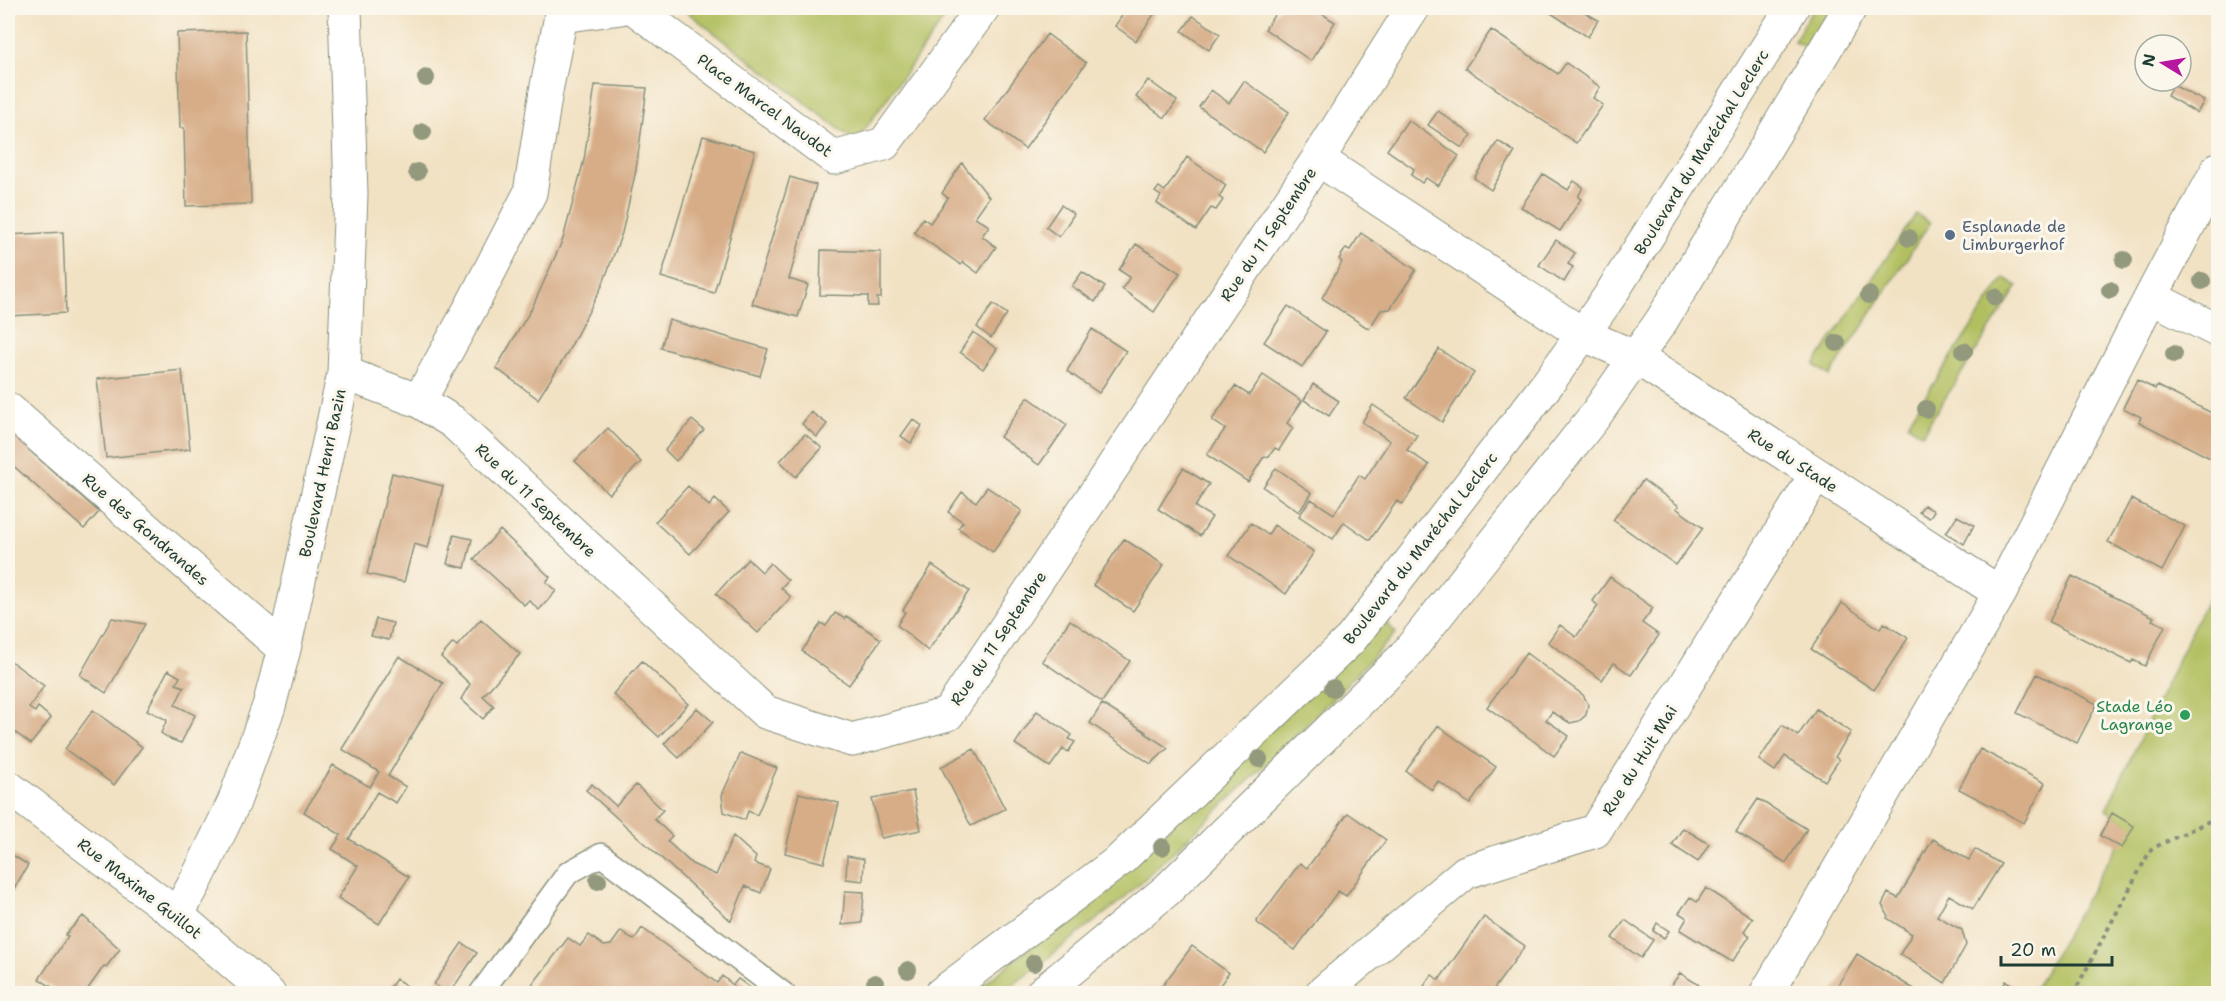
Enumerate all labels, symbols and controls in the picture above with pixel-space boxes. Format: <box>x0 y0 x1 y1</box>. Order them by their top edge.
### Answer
north arrow <box>2133 33 2193 93</box>
street label: Boulevard du Maréchal Leclerc <box>1629 46 1774 259</box>
street label: Place Marcel Naudot <box>693 49 837 162</box>
text: N <box>2137 52 2160 68</box>
street label: Rue du 11 Septembre <box>1216 163 1321 306</box>
place label: Esplanade de Limburgerhof <box>1962 216 2066 255</box>
marker: Esplanade de Limburgerhof <box>1943 228 1957 242</box>
street label: Boulevard Henri Bazin <box>294 387 351 559</box>
street label: Rue du Stade <box>1744 424 1842 497</box>
street label: Rue du 11 Septembre <box>471 439 601 562</box>
street label: Boulevard du Maréchal Leclerc <box>1339 448 1502 649</box>
street label: Rue des Gondrandes <box>78 469 213 590</box>
street label: Rue du 11 Septembre <box>946 567 1051 710</box>
place label: Stade Léo Lagrange <box>2096 696 2173 735</box>
street label: Rue du Huit Mai <box>1597 701 1682 819</box>
marker: Stade Léo Lagrange <box>2178 708 2192 722</box>
street label: Rue Maxime Guillot <box>73 833 206 944</box>
scale bar <box>2001 929 2112 967</box>
text: 20 m <box>2010 938 2056 962</box>

